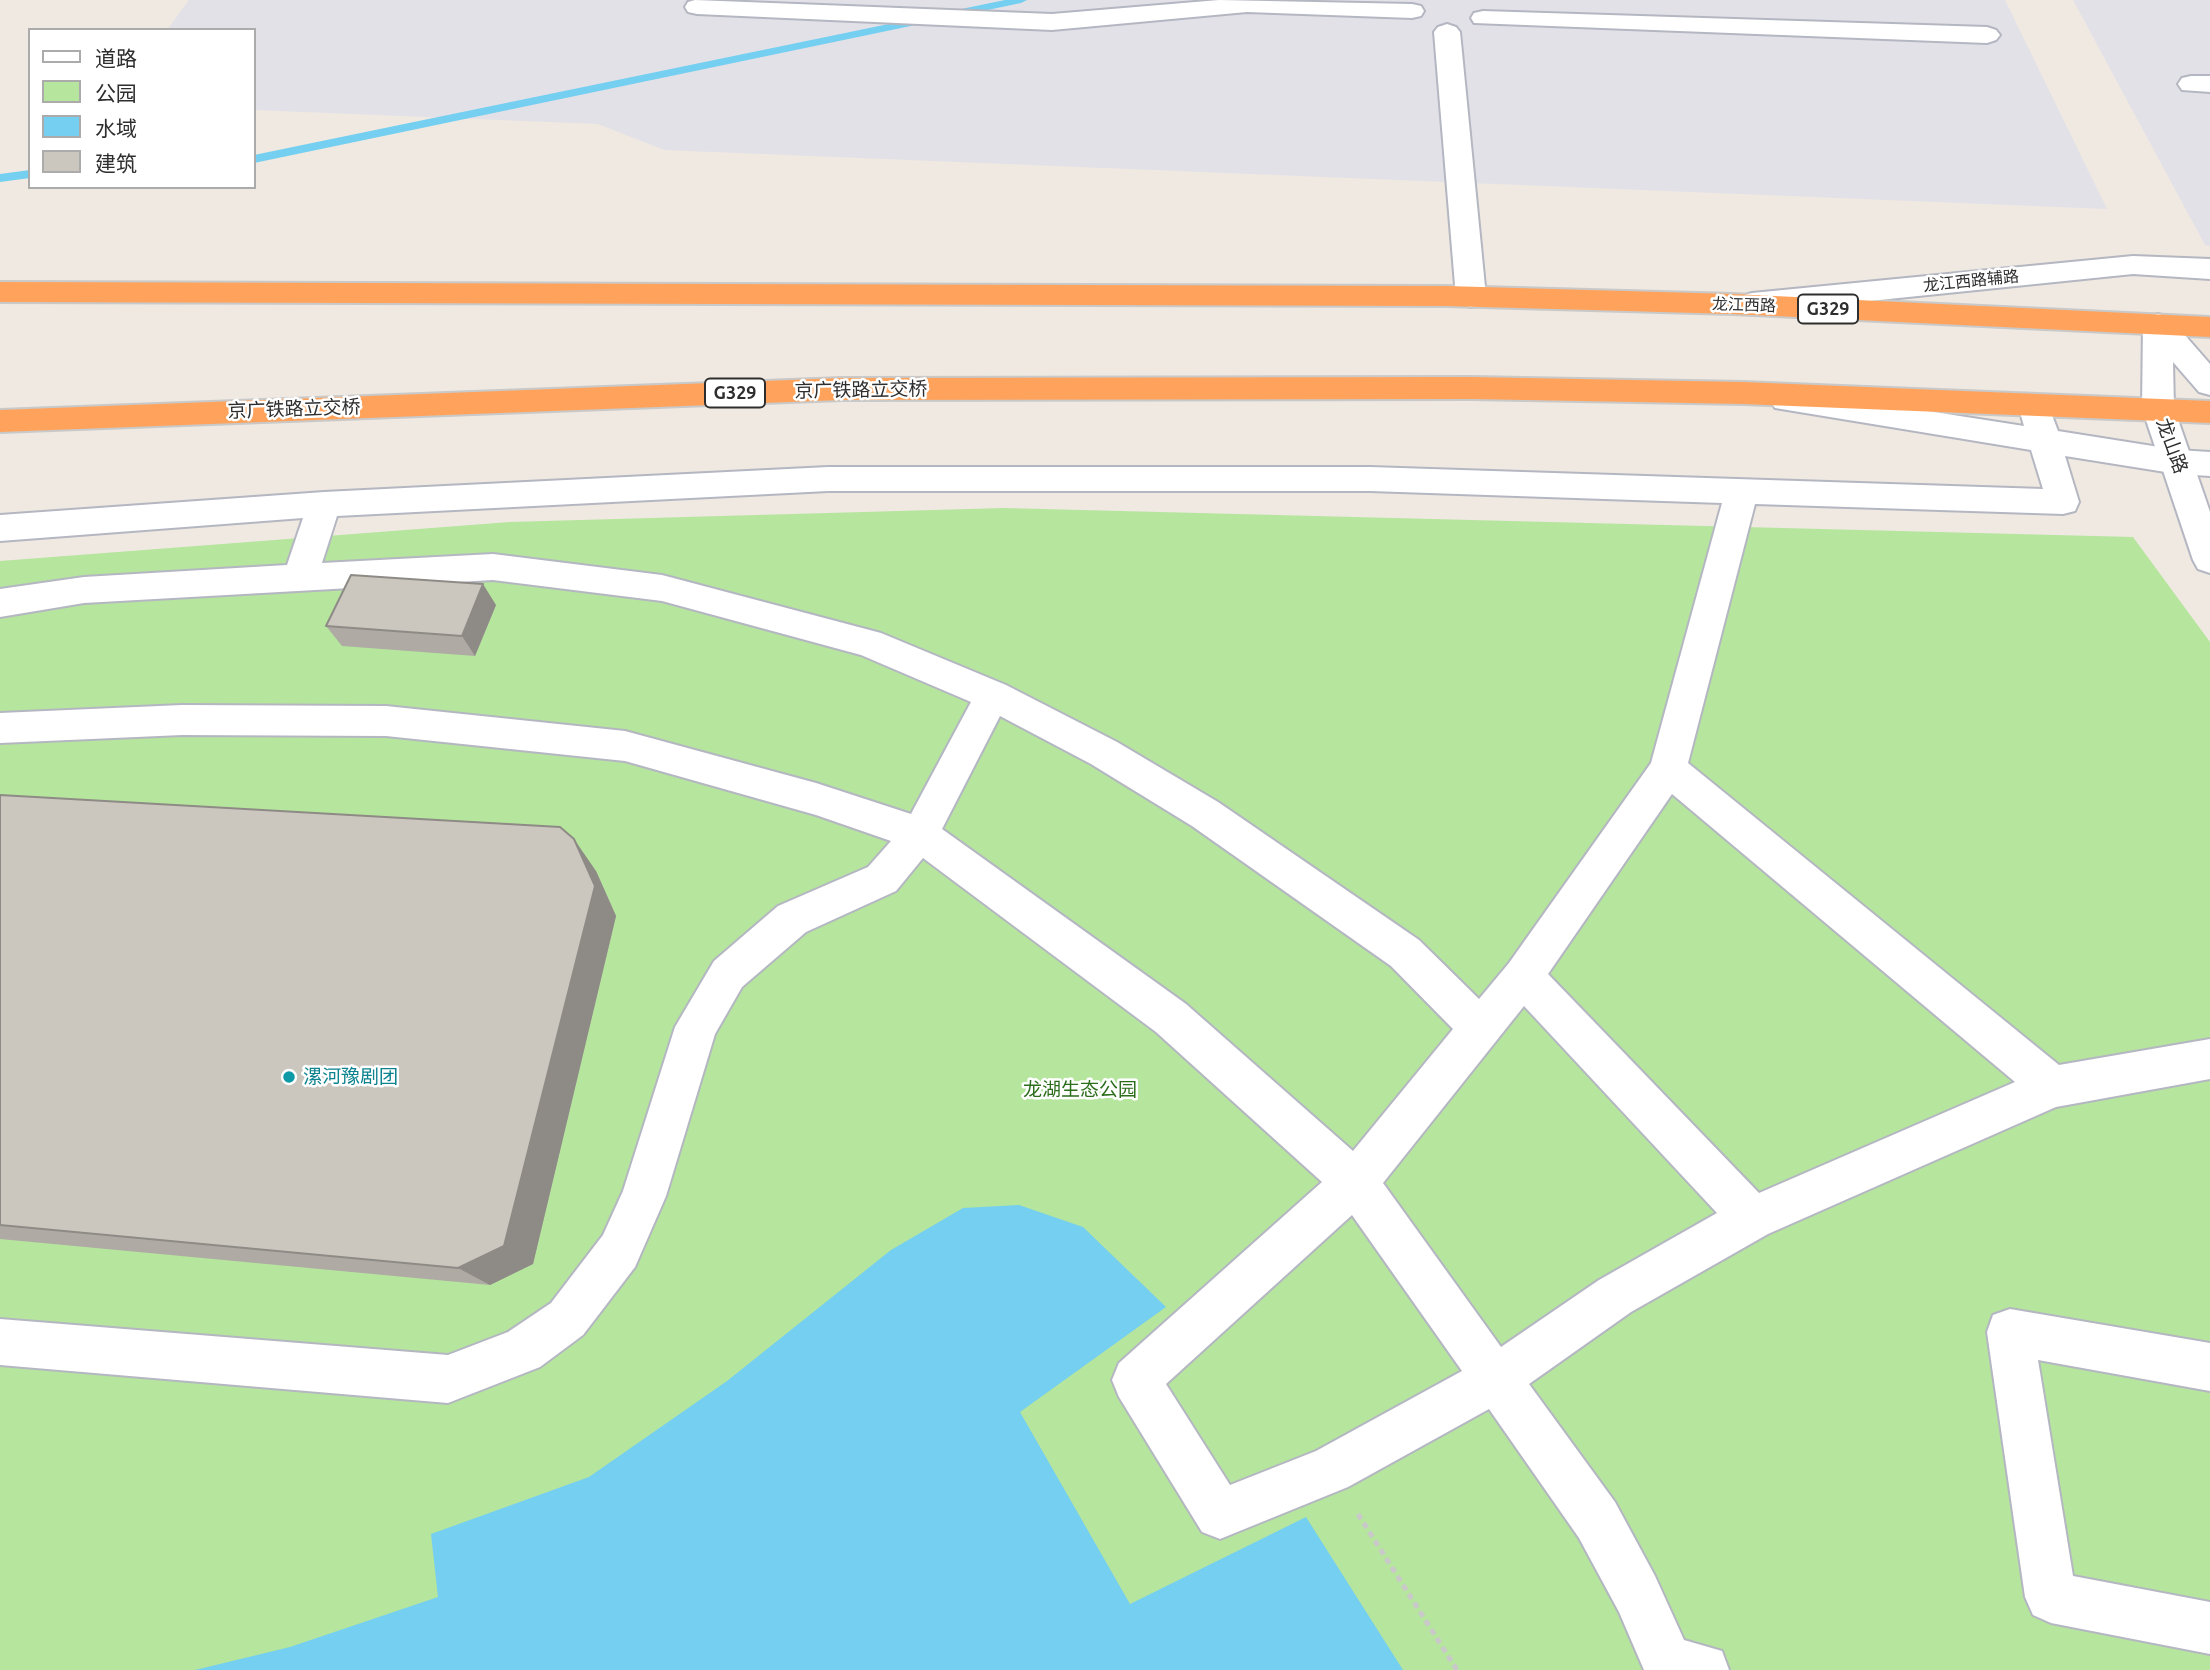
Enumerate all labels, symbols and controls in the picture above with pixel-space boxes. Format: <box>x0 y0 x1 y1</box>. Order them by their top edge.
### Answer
legend <box>28 28 256 189</box>
text: 道路 <box>95 46 137 70</box>
text: 公园 <box>95 81 137 105</box>
text: 水域 <box>95 116 137 140</box>
text: 建筑 <box>95 151 137 175</box>
street label: 龙江西路辅路 <box>1922 266 2020 296</box>
street label: 龙江西路 <box>1712 294 1776 316</box>
road number: G329 <box>1798 295 1858 324</box>
street label: 京广铁路立交桥 <box>794 377 928 403</box>
road number: G329 <box>705 379 765 408</box>
street label: 京广铁路立交桥 <box>227 395 361 423</box>
street label: 龙山路 <box>2152 415 2192 477</box>
place label: 漯河豫剧团 <box>303 1066 398 1088</box>
marker: 漯河豫剧团 <box>281 1069 297 1085</box>
park label: 龙湖生态公园 <box>1023 1079 1137 1101</box>

